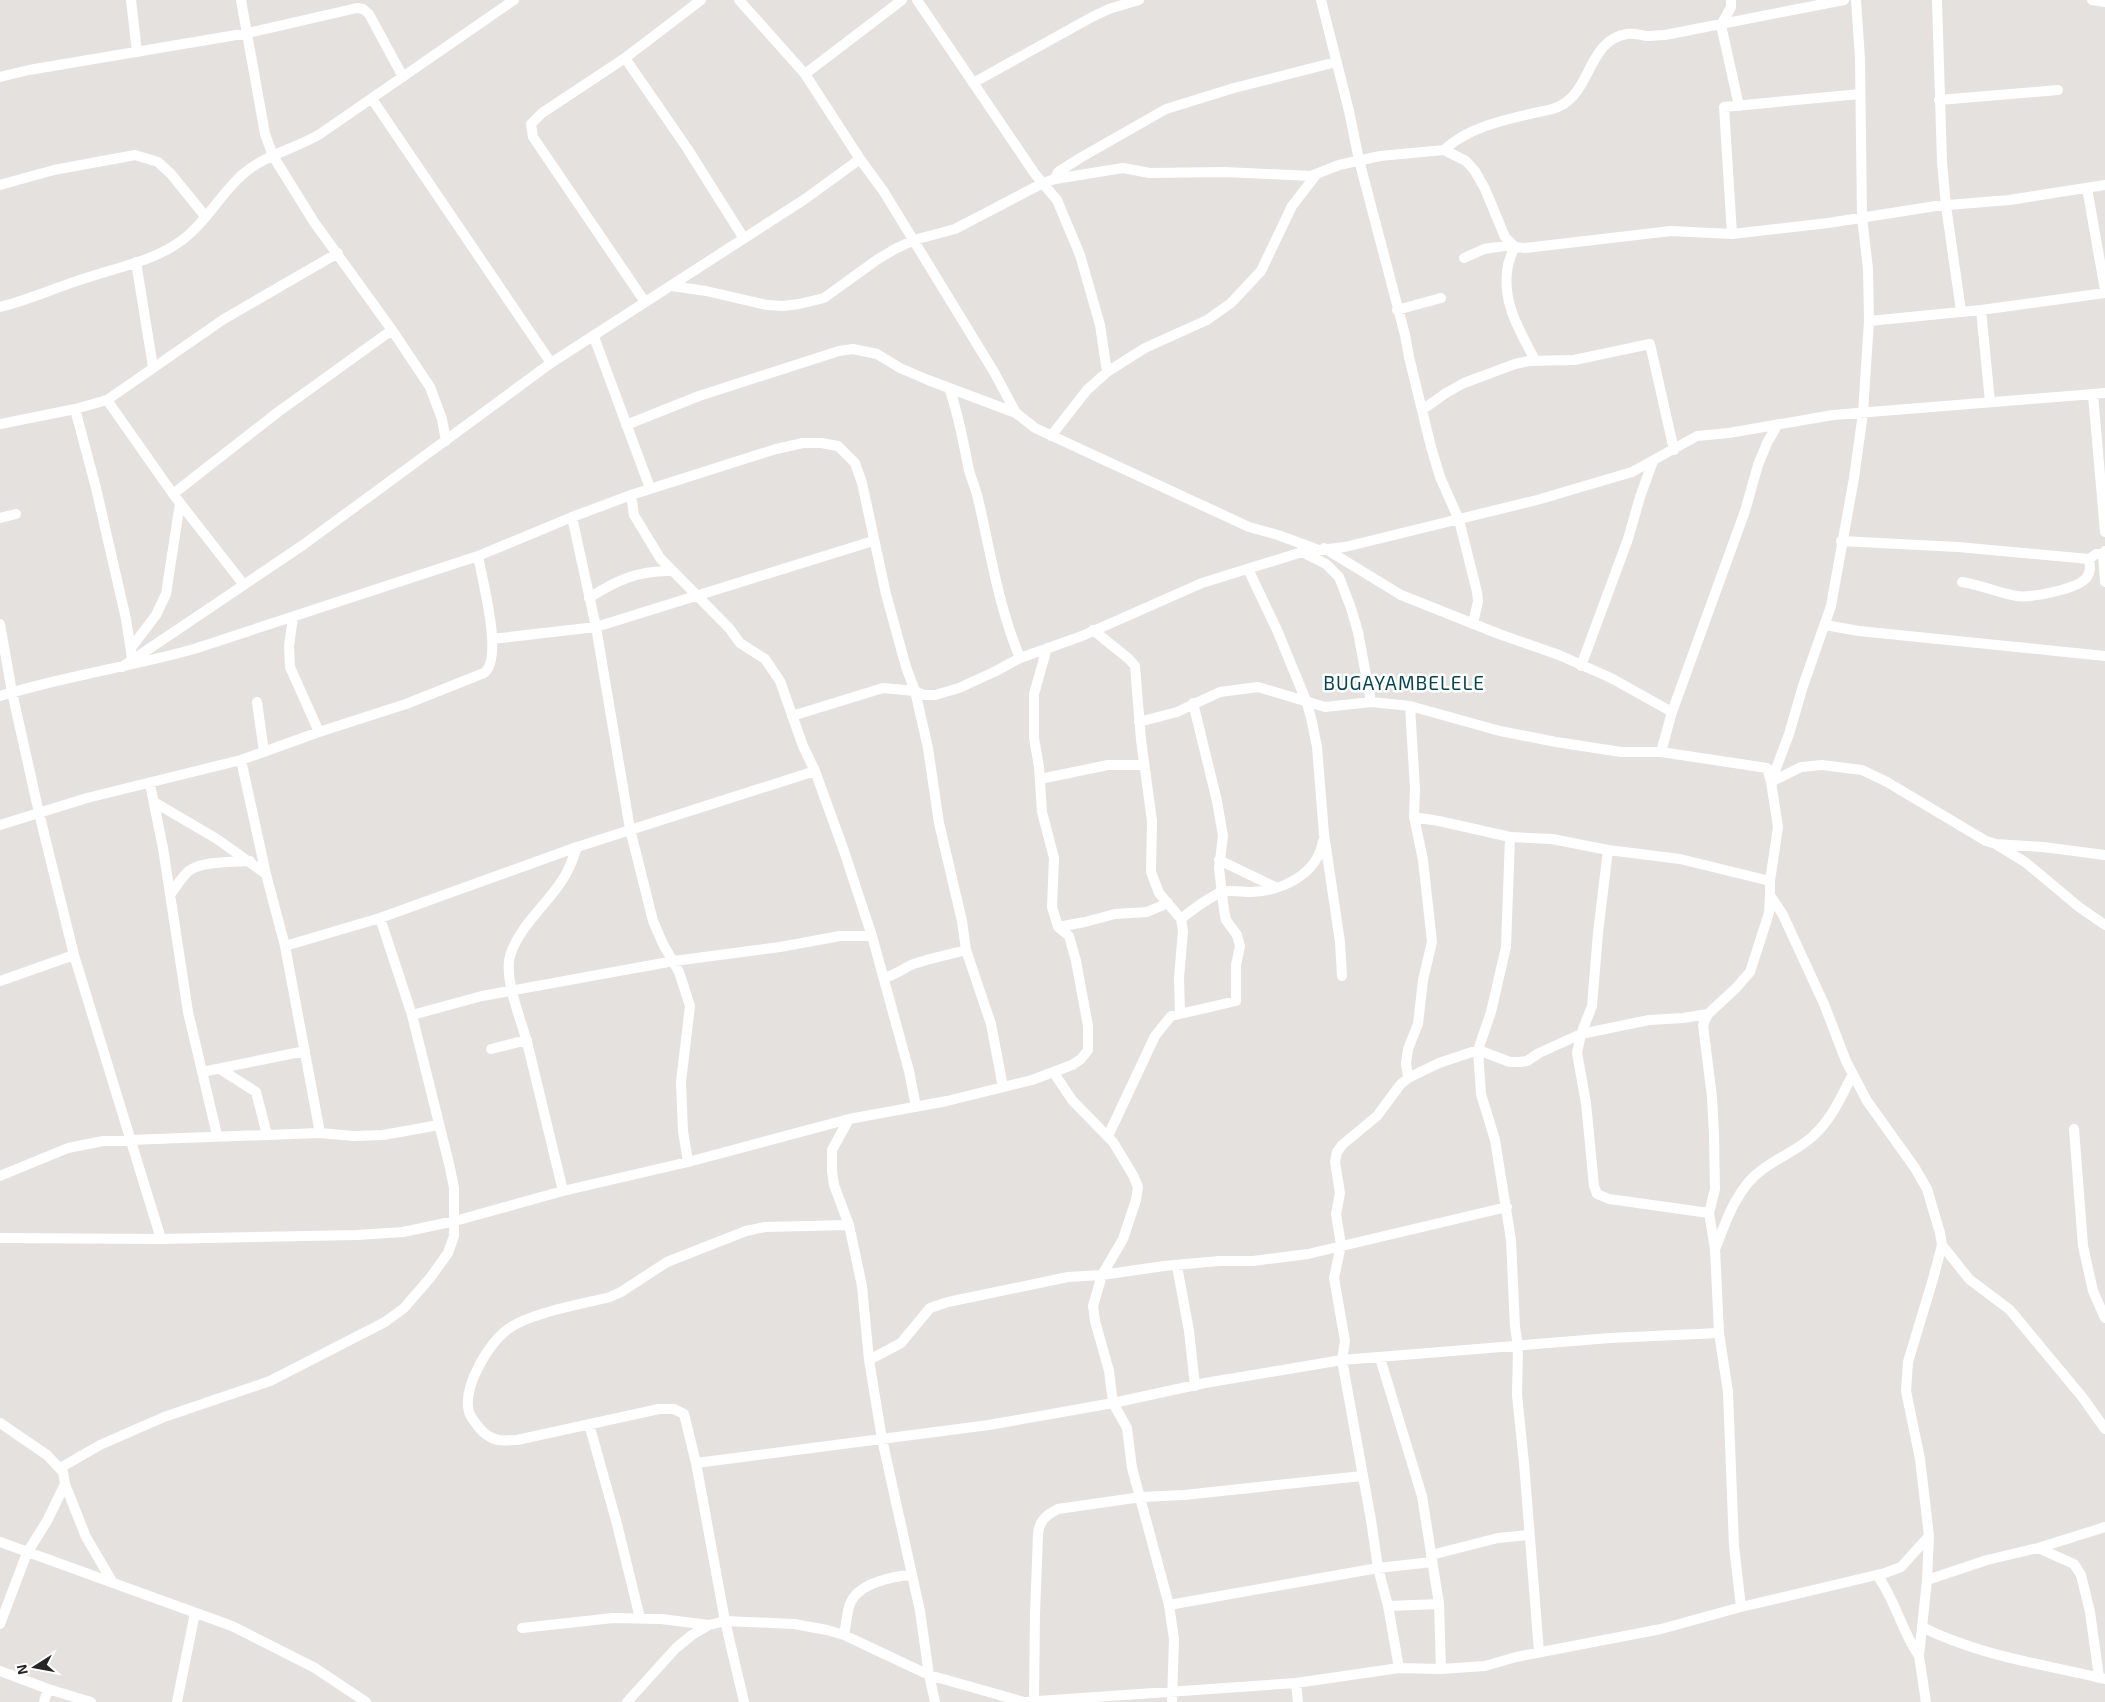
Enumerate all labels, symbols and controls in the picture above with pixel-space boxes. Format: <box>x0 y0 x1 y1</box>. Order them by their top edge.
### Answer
district label: BUGAYAMBELELE <box>1323 671 1485 694</box>
north arrow <box>10 1642 60 1692</box>
text: N <box>12 1663 31 1676</box>

